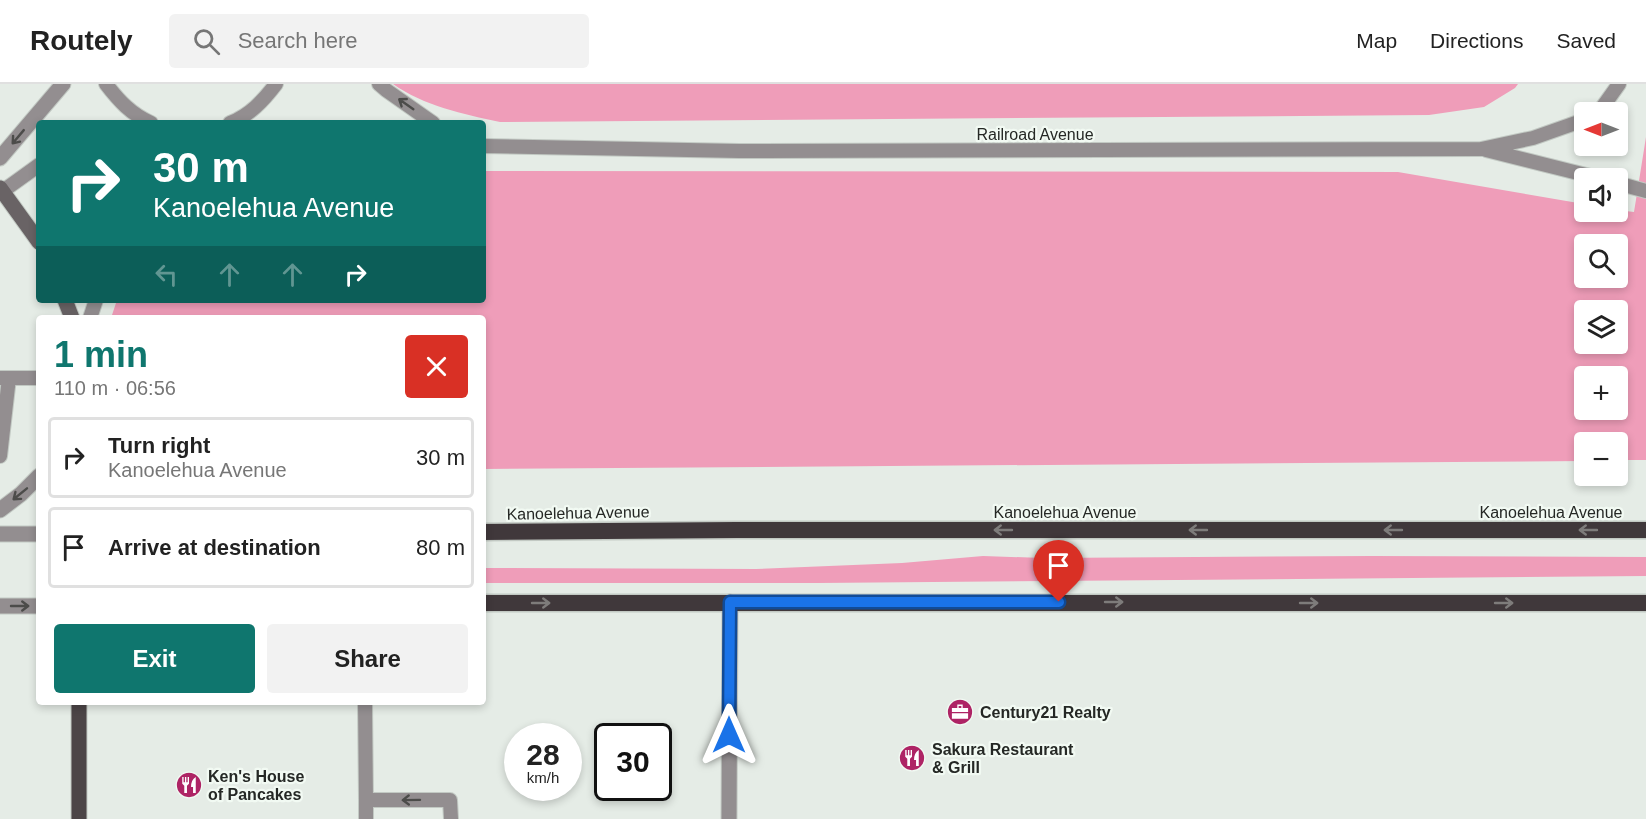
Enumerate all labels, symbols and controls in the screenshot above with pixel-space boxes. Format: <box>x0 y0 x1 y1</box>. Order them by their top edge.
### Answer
search box <box>169 14 589 68</box>
text: Routely <box>30 25 133 56</box>
icon: search <box>190 25 223 58</box>
text: Search here <box>238 28 358 53</box>
text: Map <box>1356 29 1397 52</box>
text: Directions <box>1430 29 1523 52</box>
text: Saved <box>1556 29 1616 52</box>
one-way arrow <box>398 98 414 110</box>
north arrow <box>1574 102 1628 156</box>
map controls <box>1574 102 1628 486</box>
street label: Railroad Avenue <box>976 126 1094 143</box>
one-way arrow <box>11 129 25 144</box>
icon: right <box>54 144 132 222</box>
text: 30 m <box>153 144 249 191</box>
button: sound <box>1574 168 1628 222</box>
text: Kanoelehua Avenue <box>153 193 394 223</box>
button: search <box>1574 234 1628 288</box>
icon: left <box>150 258 183 291</box>
icon: ahead <box>213 258 246 291</box>
icon: ahead <box>276 258 309 291</box>
icon: right <box>339 258 372 291</box>
button: layers <box>1574 300 1628 354</box>
text: 1 min <box>54 334 148 375</box>
button: close <box>405 335 468 398</box>
button: + <box>1574 366 1628 420</box>
text: 110 m · 06:56 <box>54 377 176 399</box>
button: − <box>1574 432 1628 486</box>
text: Turn right <box>108 433 210 458</box>
icon: right <box>57 441 90 474</box>
text: 30 m <box>416 445 465 470</box>
text: Kanoelehua Avenue <box>108 459 287 481</box>
one-way arrow <box>12 487 28 500</box>
street label: Kanoelehua Avenue <box>506 503 650 523</box>
street label: Kanoelehua Avenue <box>994 504 1137 521</box>
street label: Kanoelehua Avenue <box>1480 504 1623 521</box>
one-way arrow <box>993 524 1013 536</box>
one-way arrow <box>1188 524 1208 536</box>
one-way arrow <box>1383 524 1403 536</box>
one-way arrow <box>1578 524 1598 536</box>
icon: arrive <box>57 531 90 564</box>
text: Arrive at destination <box>108 535 321 560</box>
text: 80 m <box>416 535 465 560</box>
pin <box>1033 540 1084 602</box>
icon: arrive <box>1042 549 1075 582</box>
one-way arrow <box>1104 596 1124 608</box>
one-way arrow <box>531 597 551 609</box>
one-way arrow <box>1299 597 1319 609</box>
one-way arrow <box>1494 597 1514 609</box>
one-way arrow <box>9 600 29 612</box>
button: Exit <box>54 624 255 693</box>
button: Share <box>267 624 468 693</box>
office icon: Century21 Realty <box>945 697 975 727</box>
position arrow <box>697 703 761 767</box>
place label: Century21 Realty <box>980 704 1111 721</box>
speed limit sign: 30 <box>594 723 672 801</box>
text: 28 <box>526 738 560 771</box>
place label: Sakura Restaurant & Grill <box>932 741 1074 776</box>
restaurant icon: Sakura Restaurant & Grill <box>897 743 927 773</box>
place label: Ken's House of Pancakes <box>208 768 304 803</box>
text: km/h <box>527 769 559 786</box>
restaurant icon: Ken's House of Pancakes <box>174 770 204 800</box>
one-way arrow <box>401 794 421 806</box>

